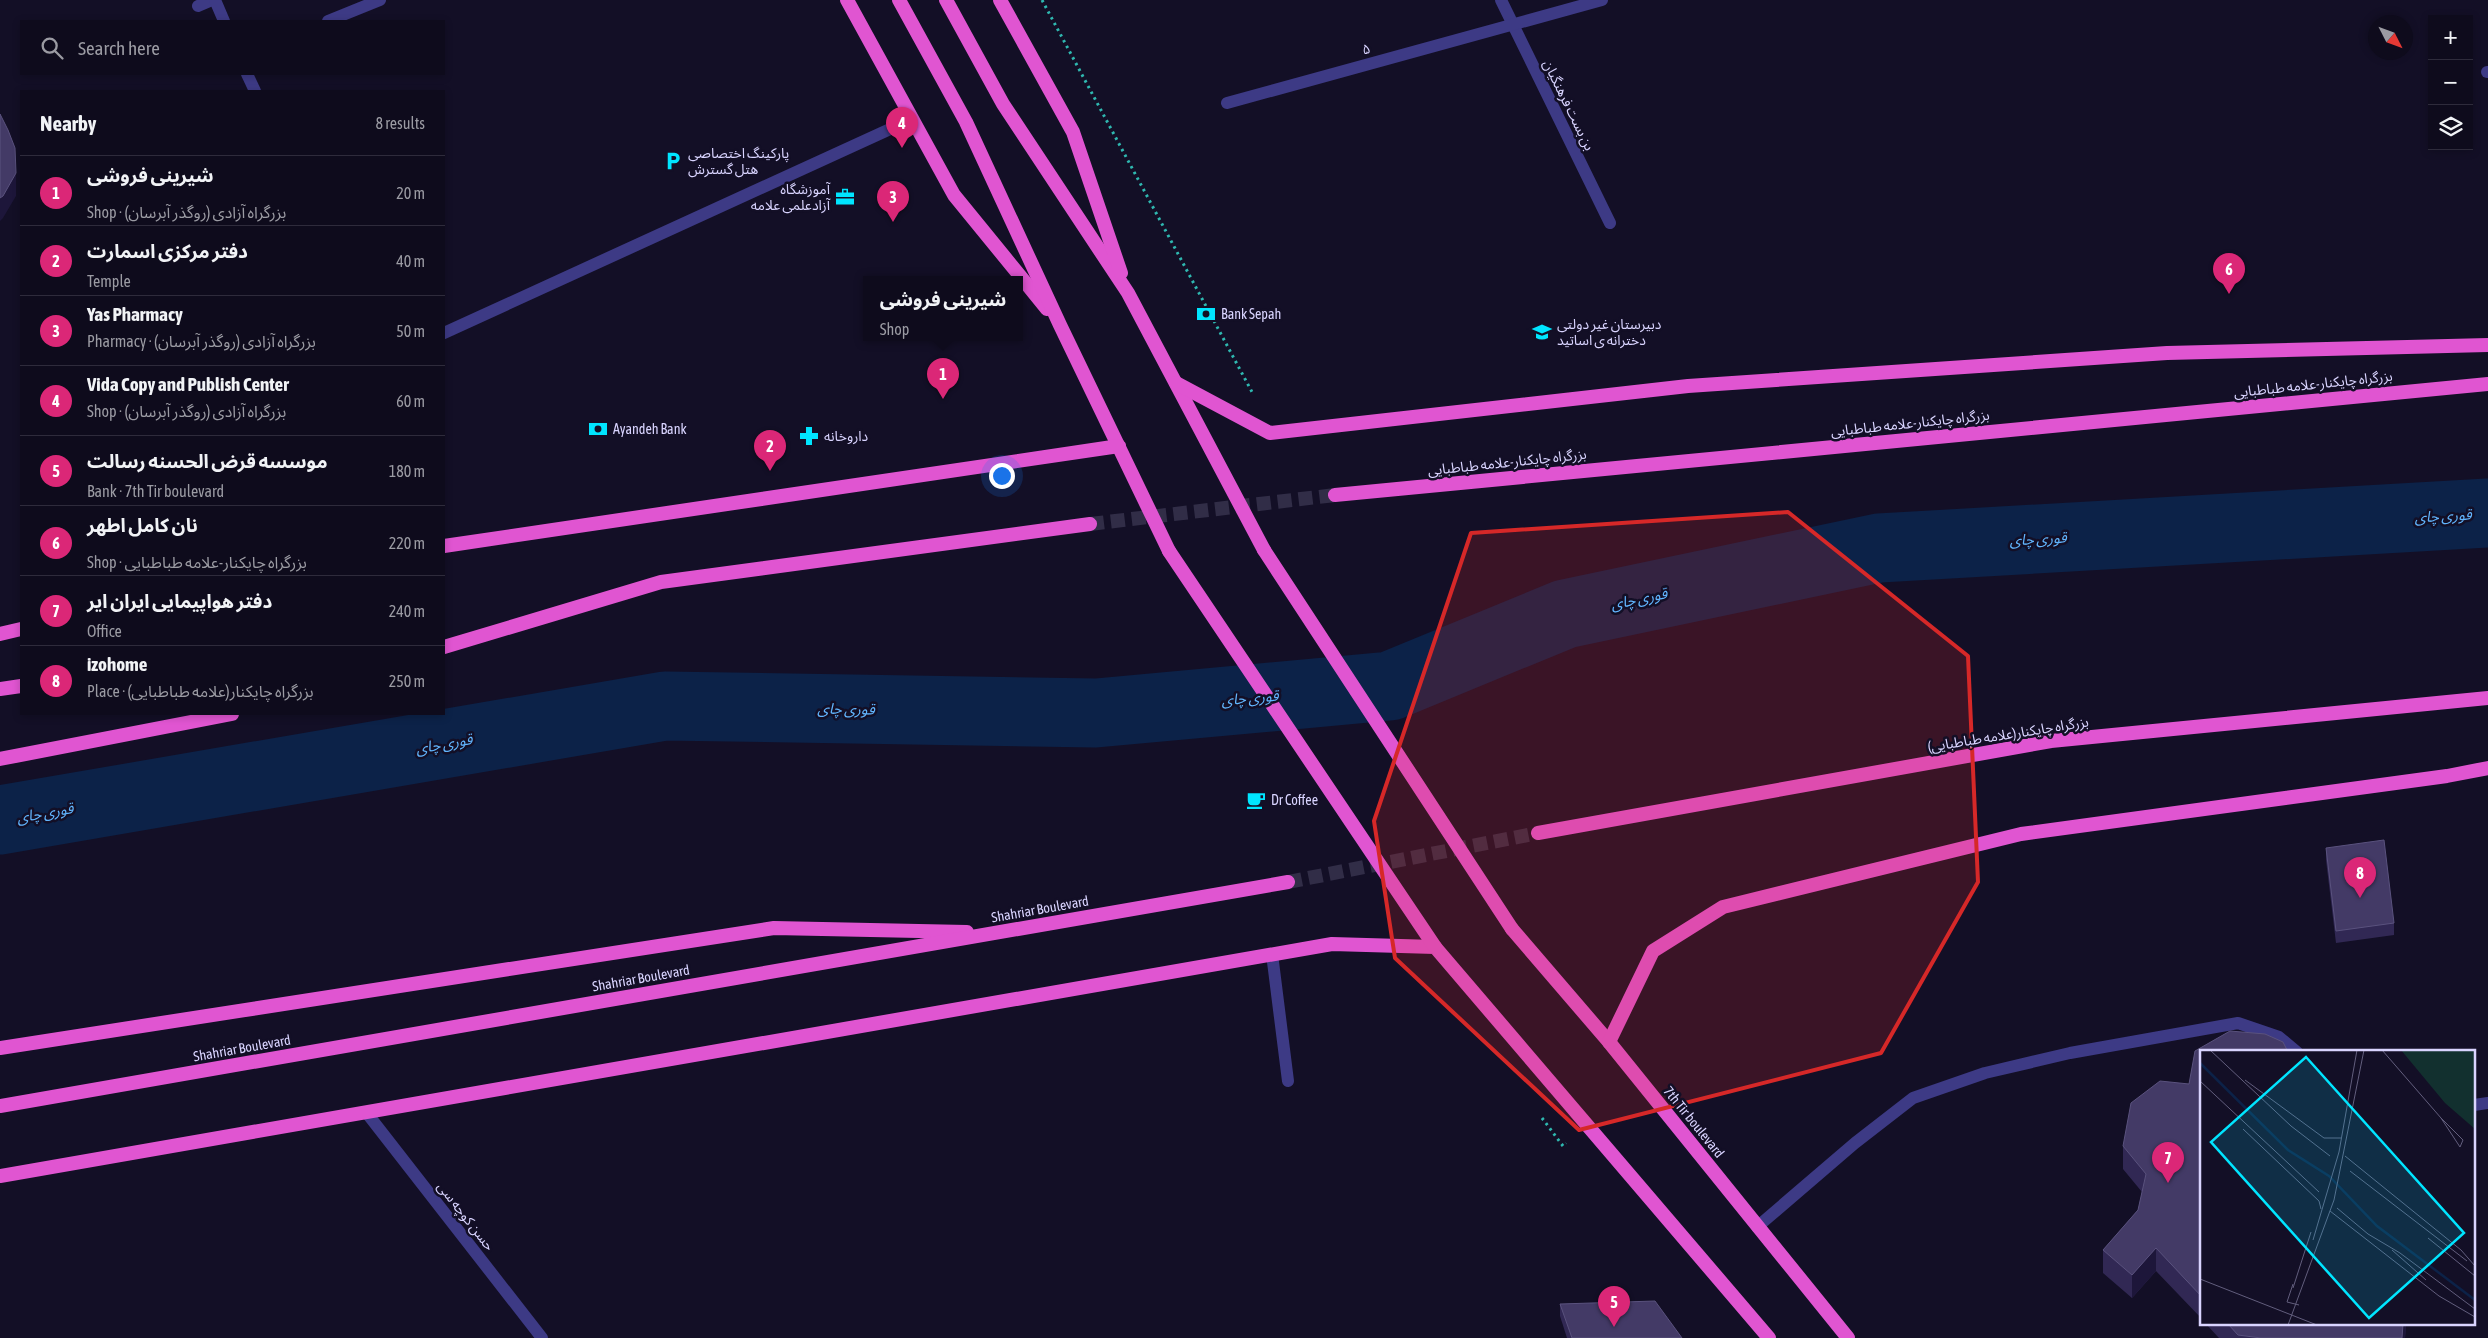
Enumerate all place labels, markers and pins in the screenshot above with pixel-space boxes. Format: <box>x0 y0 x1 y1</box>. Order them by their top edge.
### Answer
pin: 4 <box>886 107 918 148</box>
place label: پارکینگ اختصاصی هتل گسترش <box>688 145 789 178</box>
parking icon: پارکینگ اختصاصی هتل گسترش <box>662 150 684 172</box>
place label: آموزشگاه آزادعلمی علامه <box>751 181 831 214</box>
pin: 3 <box>877 181 909 222</box>
office icon: آموزشگاه آزادعلمی علامه <box>834 186 856 208</box>
pin: 6 <box>2213 253 2245 294</box>
bank icon: Bank Sepah <box>1195 303 1217 325</box>
place label: Bank Sepah <box>1221 306 1281 322</box>
place label: دبیرستان غیر دولتی دخترانه ی اساتید <box>1557 316 1662 349</box>
school or university icon: دبیرستان غیر دولتی دخترانه ی اساتید <box>1531 321 1553 343</box>
pin: 1 <box>927 358 959 399</box>
bank icon: Ayandeh Bank <box>587 418 609 440</box>
place label: Ayandeh Bank <box>613 421 687 437</box>
pharmacy icon: داروخانه <box>798 425 820 447</box>
place label: داروخانه <box>824 428 869 445</box>
pin: 2 <box>754 430 786 471</box>
cafe icon: Dr Coffee <box>1245 789 1267 811</box>
place label: Dr Coffee <box>1271 792 1318 808</box>
pin: 8 <box>2344 857 2376 898</box>
pin: 7 <box>2152 1142 2184 1183</box>
pin: 5 <box>1598 1286 1630 1327</box>

